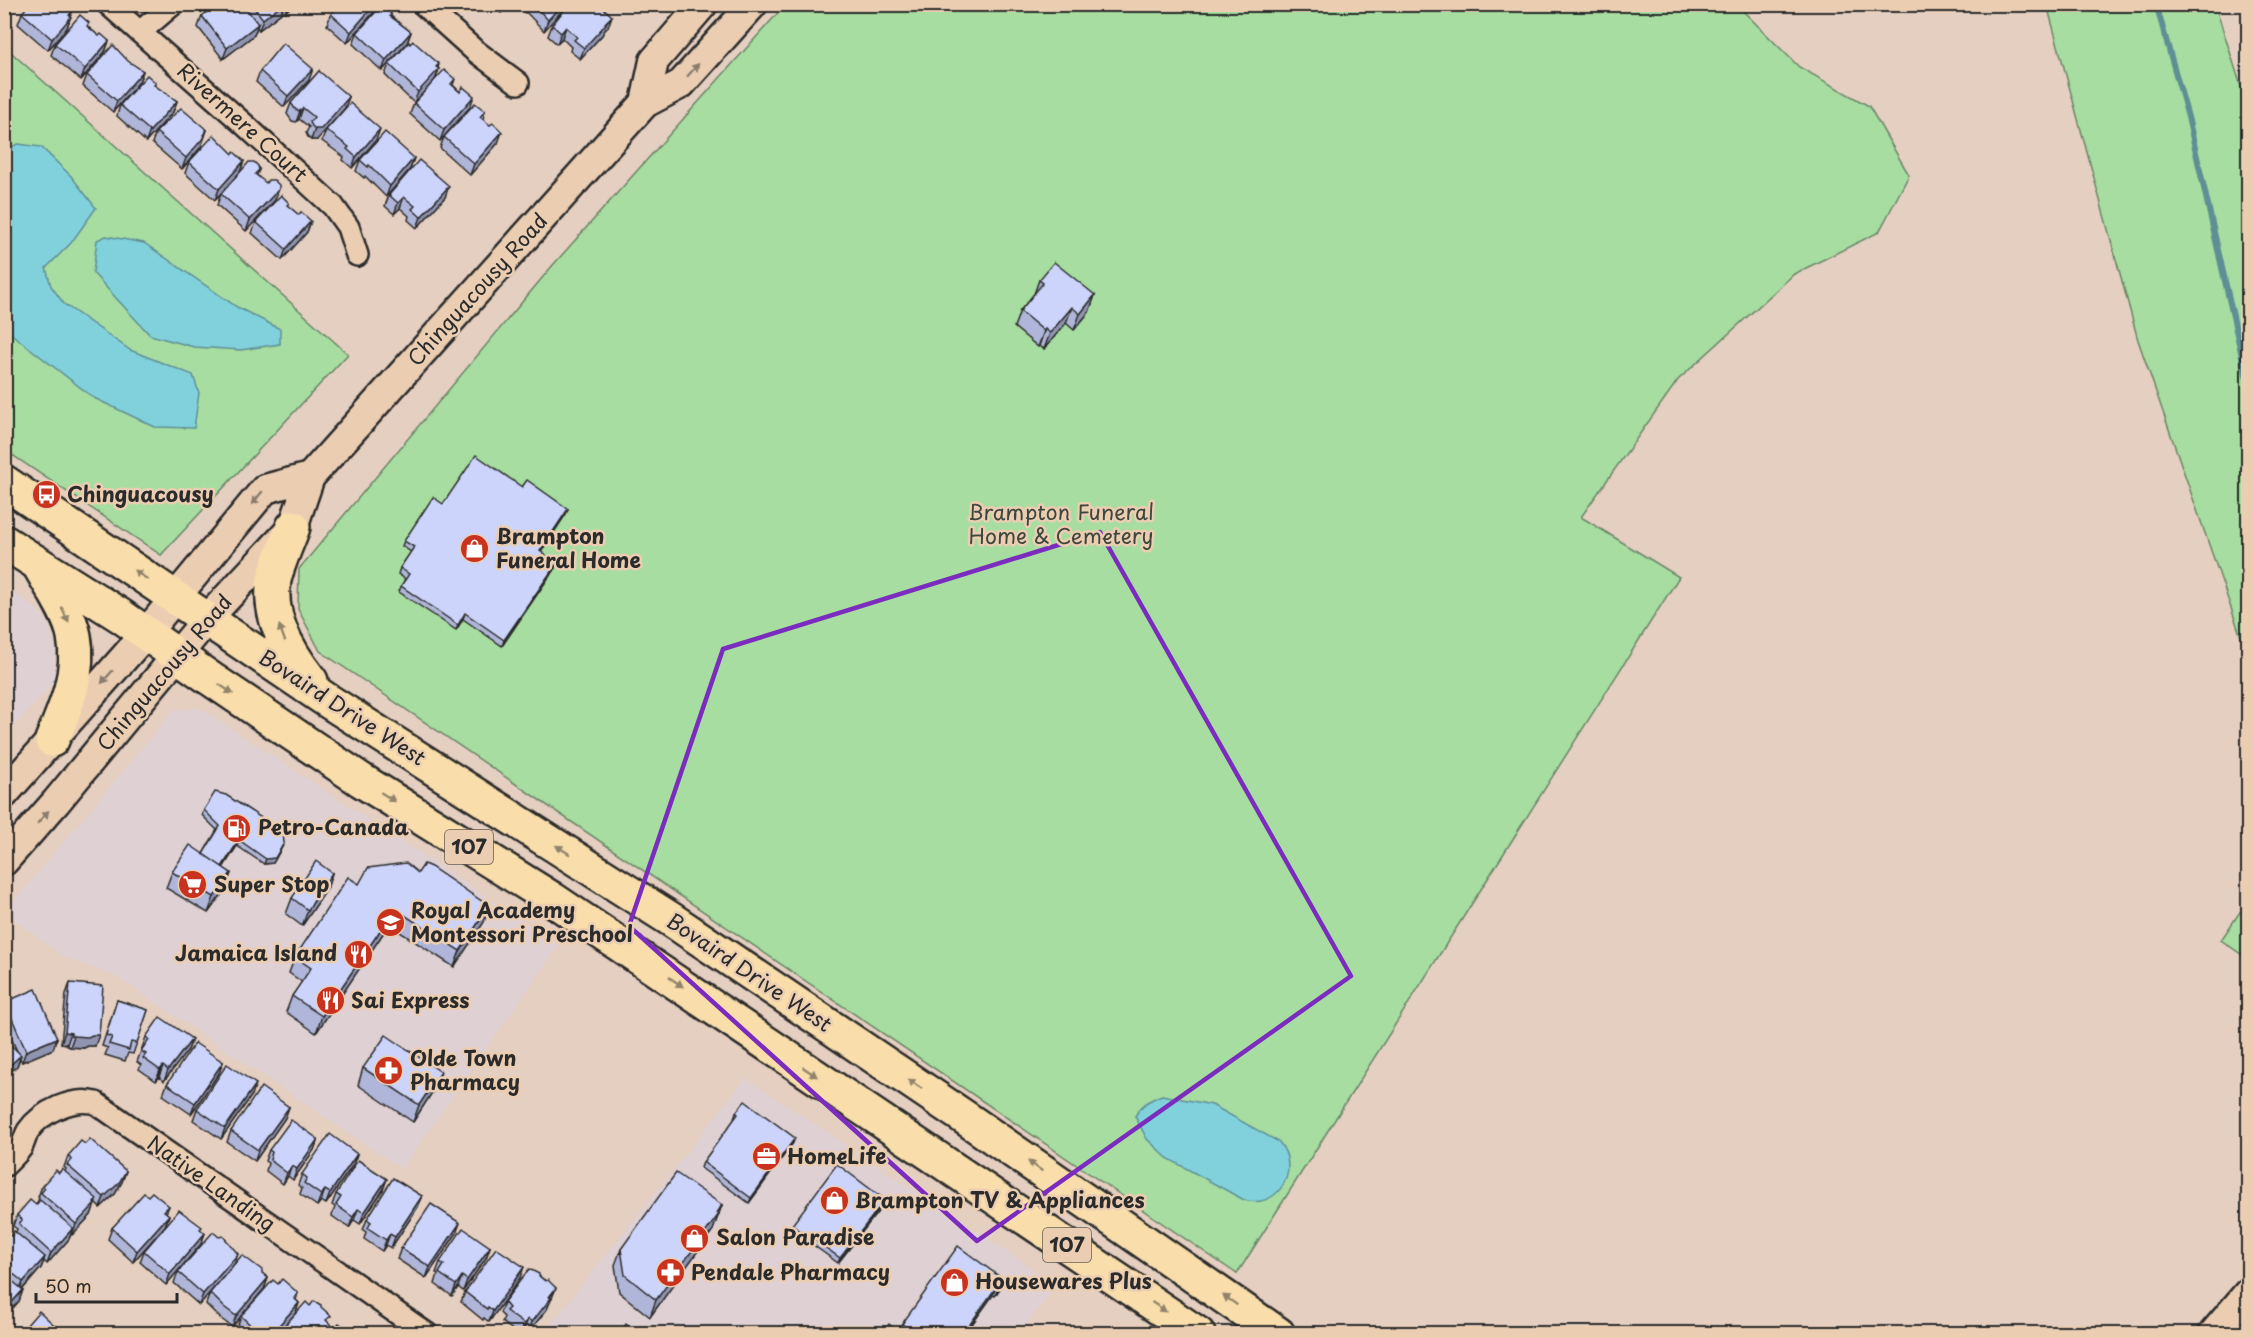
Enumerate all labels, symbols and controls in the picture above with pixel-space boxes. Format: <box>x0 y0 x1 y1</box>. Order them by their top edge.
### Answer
street label: Rivermere Court <box>171 54 316 189</box>
one-way arrow <box>686 63 700 78</box>
street label: Chinguacousy Road <box>399 205 554 372</box>
place label: Chinguacousy <box>67 477 214 509</box>
bus stop icon: Chinguacousy <box>30 479 62 511</box>
one-way arrow <box>252 490 264 505</box>
park label: Brampton Funeral Home & Cemetery <box>968 495 1154 551</box>
place label: Brampton Funeral Home <box>496 519 641 575</box>
shop icon: Brampton Funeral Home <box>459 533 491 565</box>
one-way arrow <box>133 569 149 580</box>
street label: Chinguacousy Road <box>88 586 239 757</box>
one-way arrow <box>61 607 70 624</box>
one-way arrow <box>276 624 286 642</box>
street label: Bovaird Drive West <box>253 640 433 772</box>
one-way arrow <box>101 669 114 684</box>
one-way arrow <box>217 684 234 695</box>
one-way arrow <box>380 791 396 802</box>
one-way arrow <box>36 810 49 825</box>
place label: Petro-Canada <box>258 810 409 842</box>
fuel station icon: Petro-Canada <box>221 812 253 844</box>
road number: 107 <box>445 830 493 864</box>
one-way arrow <box>555 845 571 856</box>
place label: Super Stop <box>214 867 329 899</box>
supermarket icon: Super Stop <box>177 869 209 901</box>
place label: Royal Academy Montessori Preschool <box>411 893 633 949</box>
street label: Bovaird Drive West <box>661 904 839 1039</box>
school or university icon: Royal Academy Montessori Preschool <box>374 907 406 939</box>
place label: Jamaica Island <box>175 936 337 968</box>
restaurant icon: Jamaica Island <box>342 938 374 970</box>
one-way arrow <box>668 976 684 987</box>
place label: Sai Express <box>351 983 470 1015</box>
restaurant icon: Sai Express <box>314 985 346 1017</box>
place label: Olde Town Pharmacy <box>410 1041 520 1097</box>
pharmacy icon: Olde Town Pharmacy <box>373 1055 405 1087</box>
one-way arrow <box>801 1066 817 1078</box>
one-way arrow <box>907 1079 924 1090</box>
street label: Native Landing <box>141 1126 283 1239</box>
place label: HomeLife <box>787 1139 887 1171</box>
office icon: HomeLife <box>750 1141 782 1173</box>
one-way arrow <box>1027 1160 1043 1172</box>
place label: Brampton TV & Appliances <box>855 1183 1145 1215</box>
shop icon: Brampton TV & Appliances <box>818 1185 850 1217</box>
place label: Salon Paradise <box>716 1220 874 1252</box>
shop icon: Salon Paradise <box>679 1222 711 1254</box>
road number: 107 <box>1043 1228 1091 1262</box>
place label: Pendale Pharmacy <box>691 1255 890 1287</box>
pharmacy icon: Pendale Pharmacy <box>654 1257 686 1289</box>
place label: Housewares Plus <box>975 1264 1152 1296</box>
scale bar <box>36 1266 177 1304</box>
shop icon: Housewares Plus <box>938 1266 970 1298</box>
text: 50 m <box>45 1272 92 1299</box>
one-way arrow <box>1222 1295 1238 1306</box>
one-way arrow <box>1151 1301 1167 1312</box>

